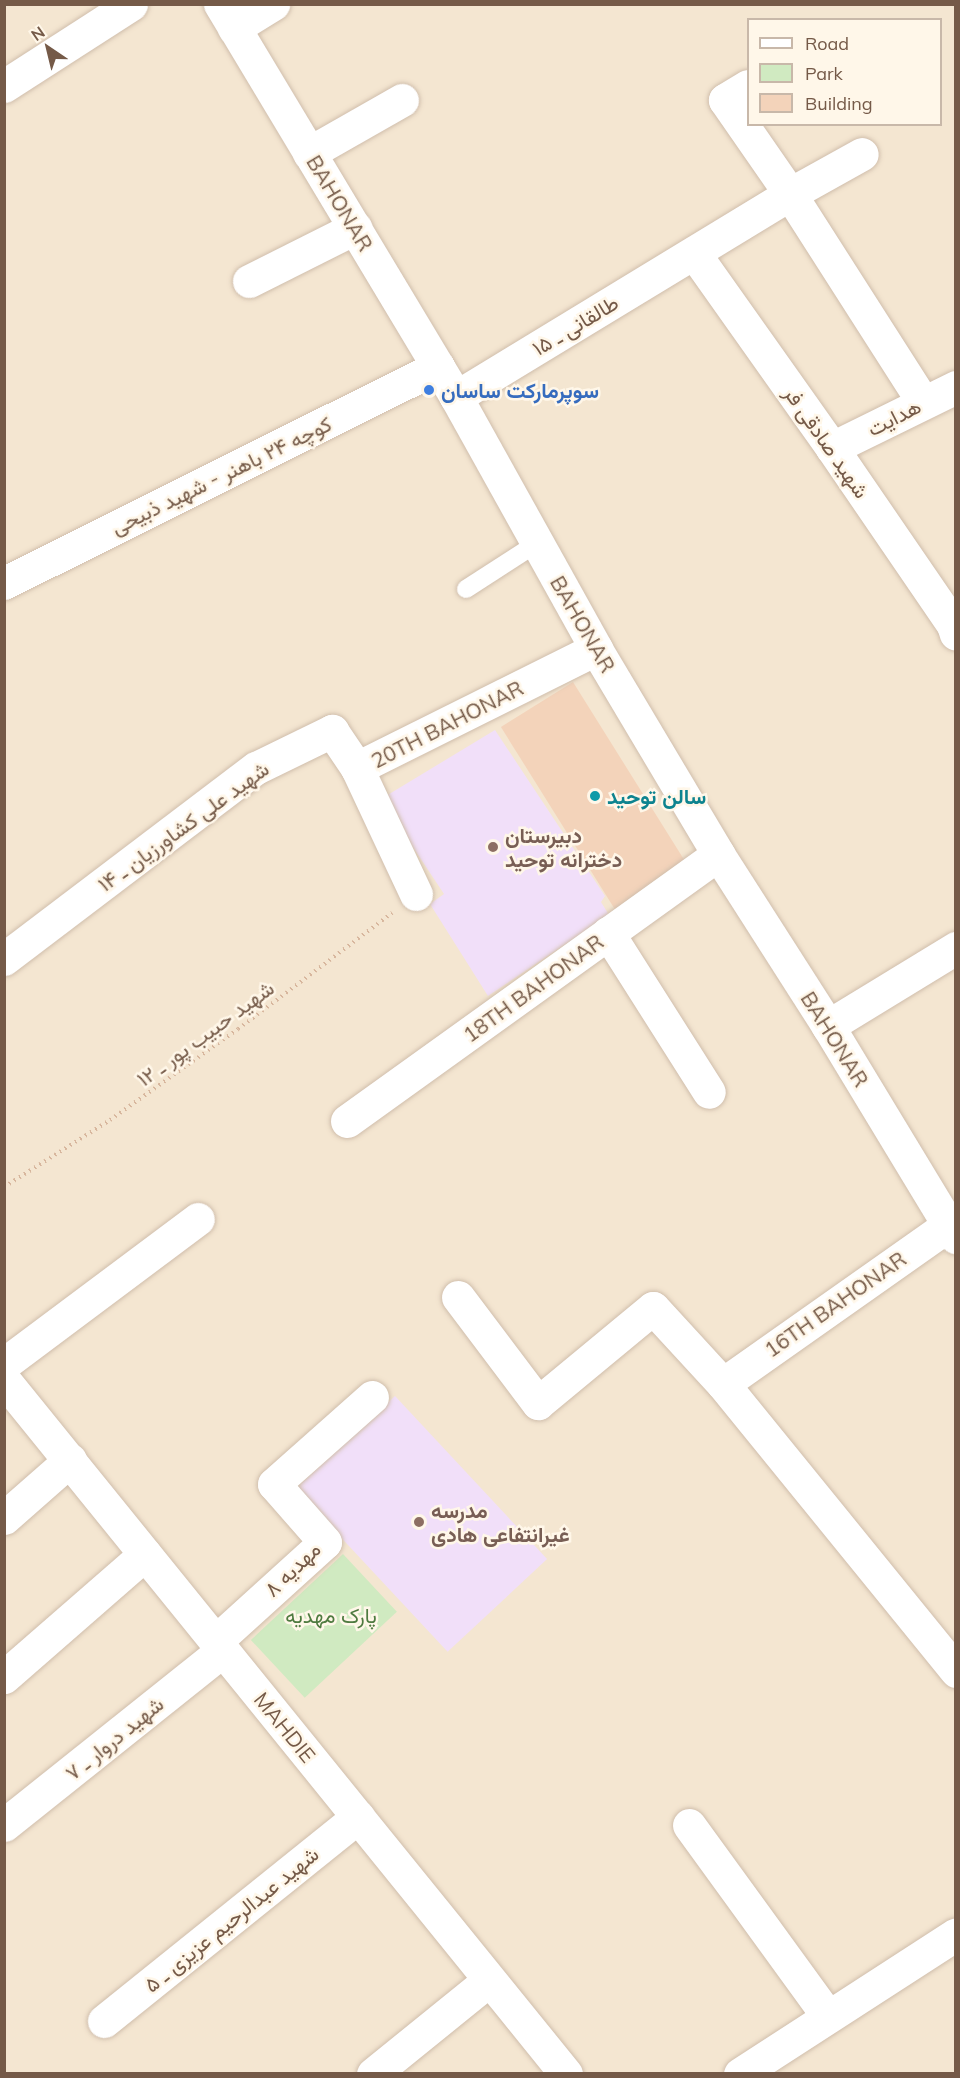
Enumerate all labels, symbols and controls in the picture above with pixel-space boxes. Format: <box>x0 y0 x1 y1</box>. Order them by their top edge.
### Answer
north arrow <box>18 18 78 78</box>
legend <box>747 18 942 126</box>
text: N <box>27 22 48 45</box>
text: Road <box>805 32 849 55</box>
text: Park <box>805 62 843 85</box>
text: Building <box>805 92 873 115</box>
street label: BAHONAR <box>302 150 378 256</box>
street label: طالقانی ـ ۱۵ <box>527 289 623 361</box>
place label: سوپرمارکت ساسان <box>441 377 599 403</box>
street label: شهید صادقی فر <box>779 381 875 503</box>
marker: سوپرمارکت ساسان <box>422 383 436 397</box>
street label: هدایت <box>863 393 925 441</box>
street label: کوچه ۲۴ باهنر - شهید ذبیحی <box>107 411 335 539</box>
street label: BAHONAR <box>545 571 621 677</box>
street label: 20TH BAHONAR <box>367 675 527 773</box>
street label: شهید علی کشاورزیان ـ ۱۴ <box>93 756 273 896</box>
place label: سالن توحید <box>607 783 706 809</box>
marker: سالن توحید <box>588 789 602 803</box>
place label: دبیرستان دخترانه توحید <box>505 822 622 872</box>
marker: دبیرستان دخترانه توحید <box>486 840 500 854</box>
street label: 18TH BAHONAR <box>458 929 608 1047</box>
street label: شهید حبیب پور ـ ۱۲ <box>132 975 278 1091</box>
street label: BAHONAR <box>796 987 874 1091</box>
street label: 16TH BAHONAR <box>759 1246 911 1362</box>
place label: مدرسه غیرانتفاعی هادی <box>431 1497 570 1547</box>
marker: مدرسه غیرانتفاعی هادی <box>412 1515 426 1529</box>
street label: مهدیه ۸ <box>259 1536 325 1602</box>
park label: پارک مهدیه <box>285 1602 377 1628</box>
street label: MAHDIE <box>249 1687 321 1767</box>
street label: شهید دروار ـ ۷ <box>60 1691 168 1785</box>
street label: شهید عبدالرحیم عزیزی ـ ۵ <box>139 1841 323 1997</box>

